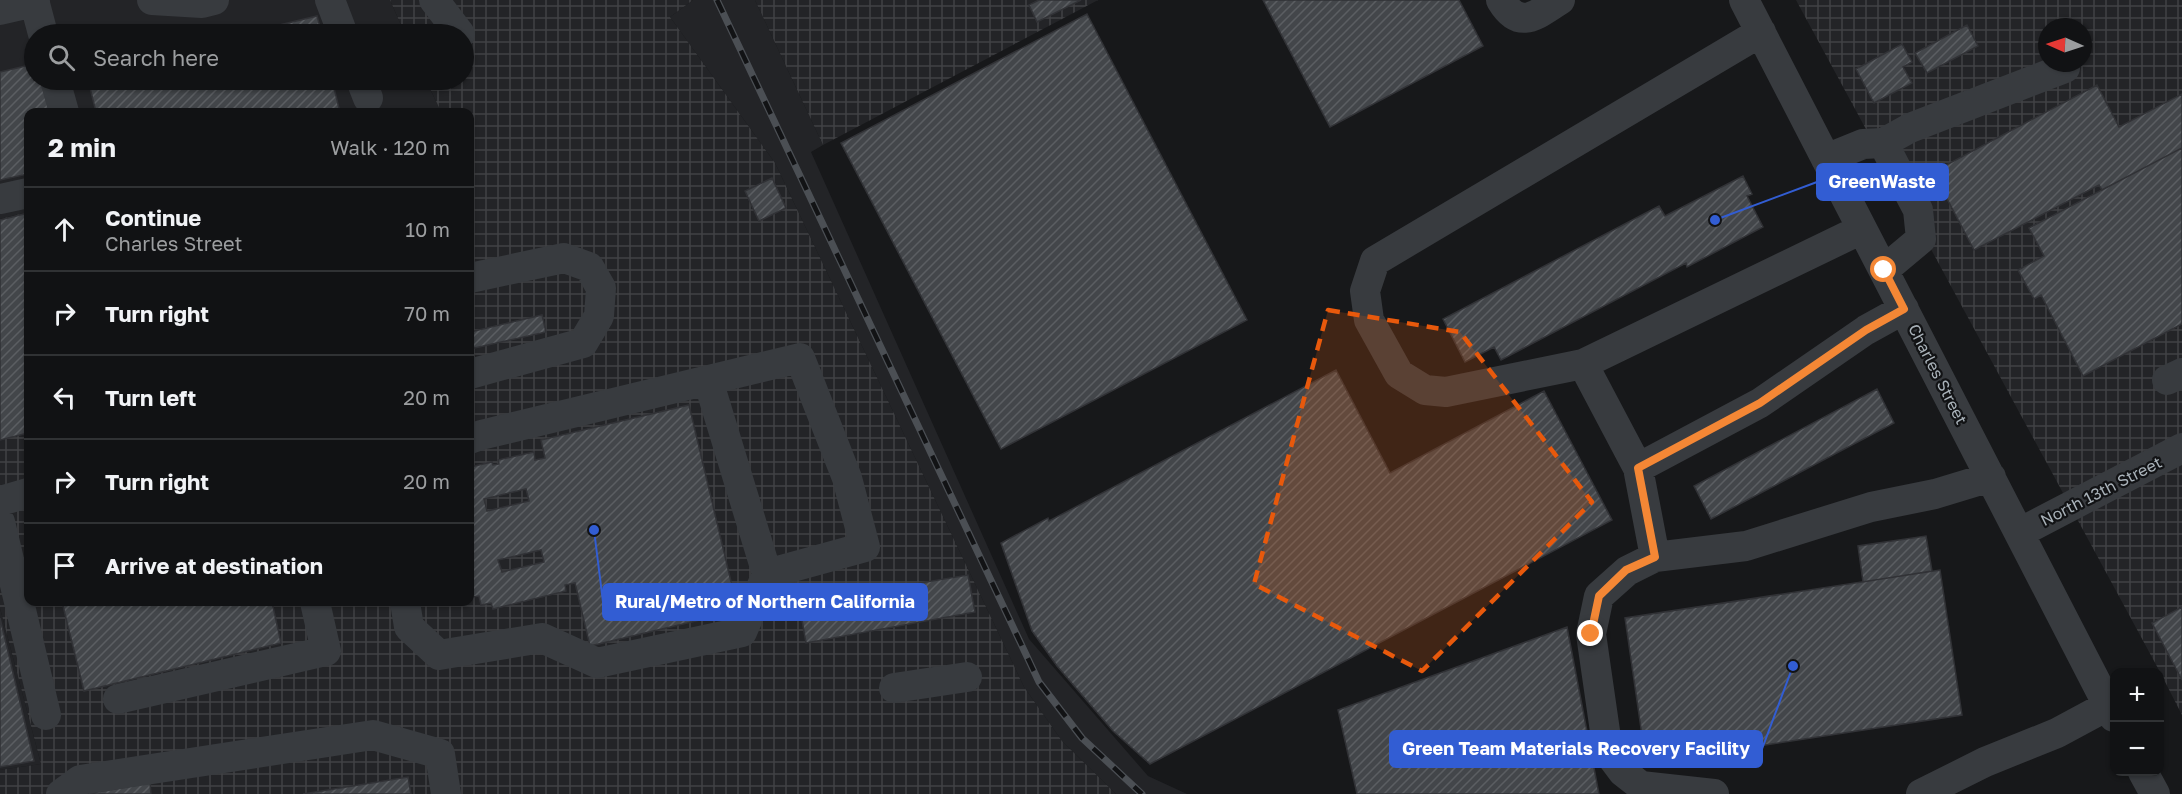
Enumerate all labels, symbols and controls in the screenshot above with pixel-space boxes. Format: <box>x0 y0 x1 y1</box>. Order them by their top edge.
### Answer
north arrow <box>2038 18 2092 72</box>
search box <box>24 24 474 90</box>
icon: search <box>45 41 78 74</box>
text: Search here <box>93 44 219 71</box>
text: 2 min <box>48 132 116 163</box>
text: Walk · 120 m <box>330 135 450 159</box>
callout: GreenWaste <box>1817 164 1948 200</box>
text: GreenWaste <box>1828 170 1936 192</box>
text: Continue <box>105 204 201 231</box>
icon: ahead <box>48 213 81 246</box>
text: 10 m <box>405 217 450 241</box>
text: Charles Street <box>105 231 243 255</box>
route start <box>1870 256 1896 282</box>
icon: right <box>48 297 81 330</box>
text: Turn right <box>105 300 209 327</box>
text: 70 m <box>404 301 450 325</box>
street label: Charles Street <box>1904 320 1972 428</box>
icon: left <box>48 381 81 414</box>
text: Turn left <box>105 384 196 411</box>
text: 20 m <box>403 385 450 409</box>
street label: North 13th Street <box>2037 452 2165 530</box>
icon: right <box>48 465 81 498</box>
text: Turn right <box>105 468 209 495</box>
text: 20 m <box>403 469 450 493</box>
icon: arrive <box>48 549 81 582</box>
text: Arrive at destination <box>105 552 323 579</box>
callout: Rural/Metro of Northern California <box>603 584 927 620</box>
text: Rural/Metro of Northern California <box>615 590 915 612</box>
route end <box>1577 620 1603 646</box>
map controls <box>2110 668 2164 776</box>
button: + <box>2110 668 2164 722</box>
button: − <box>2110 722 2164 776</box>
callout: Green Team Materials Recovery Facility <box>1390 731 1762 767</box>
text: Green Team Materials Recovery Facility <box>1402 737 1750 759</box>

